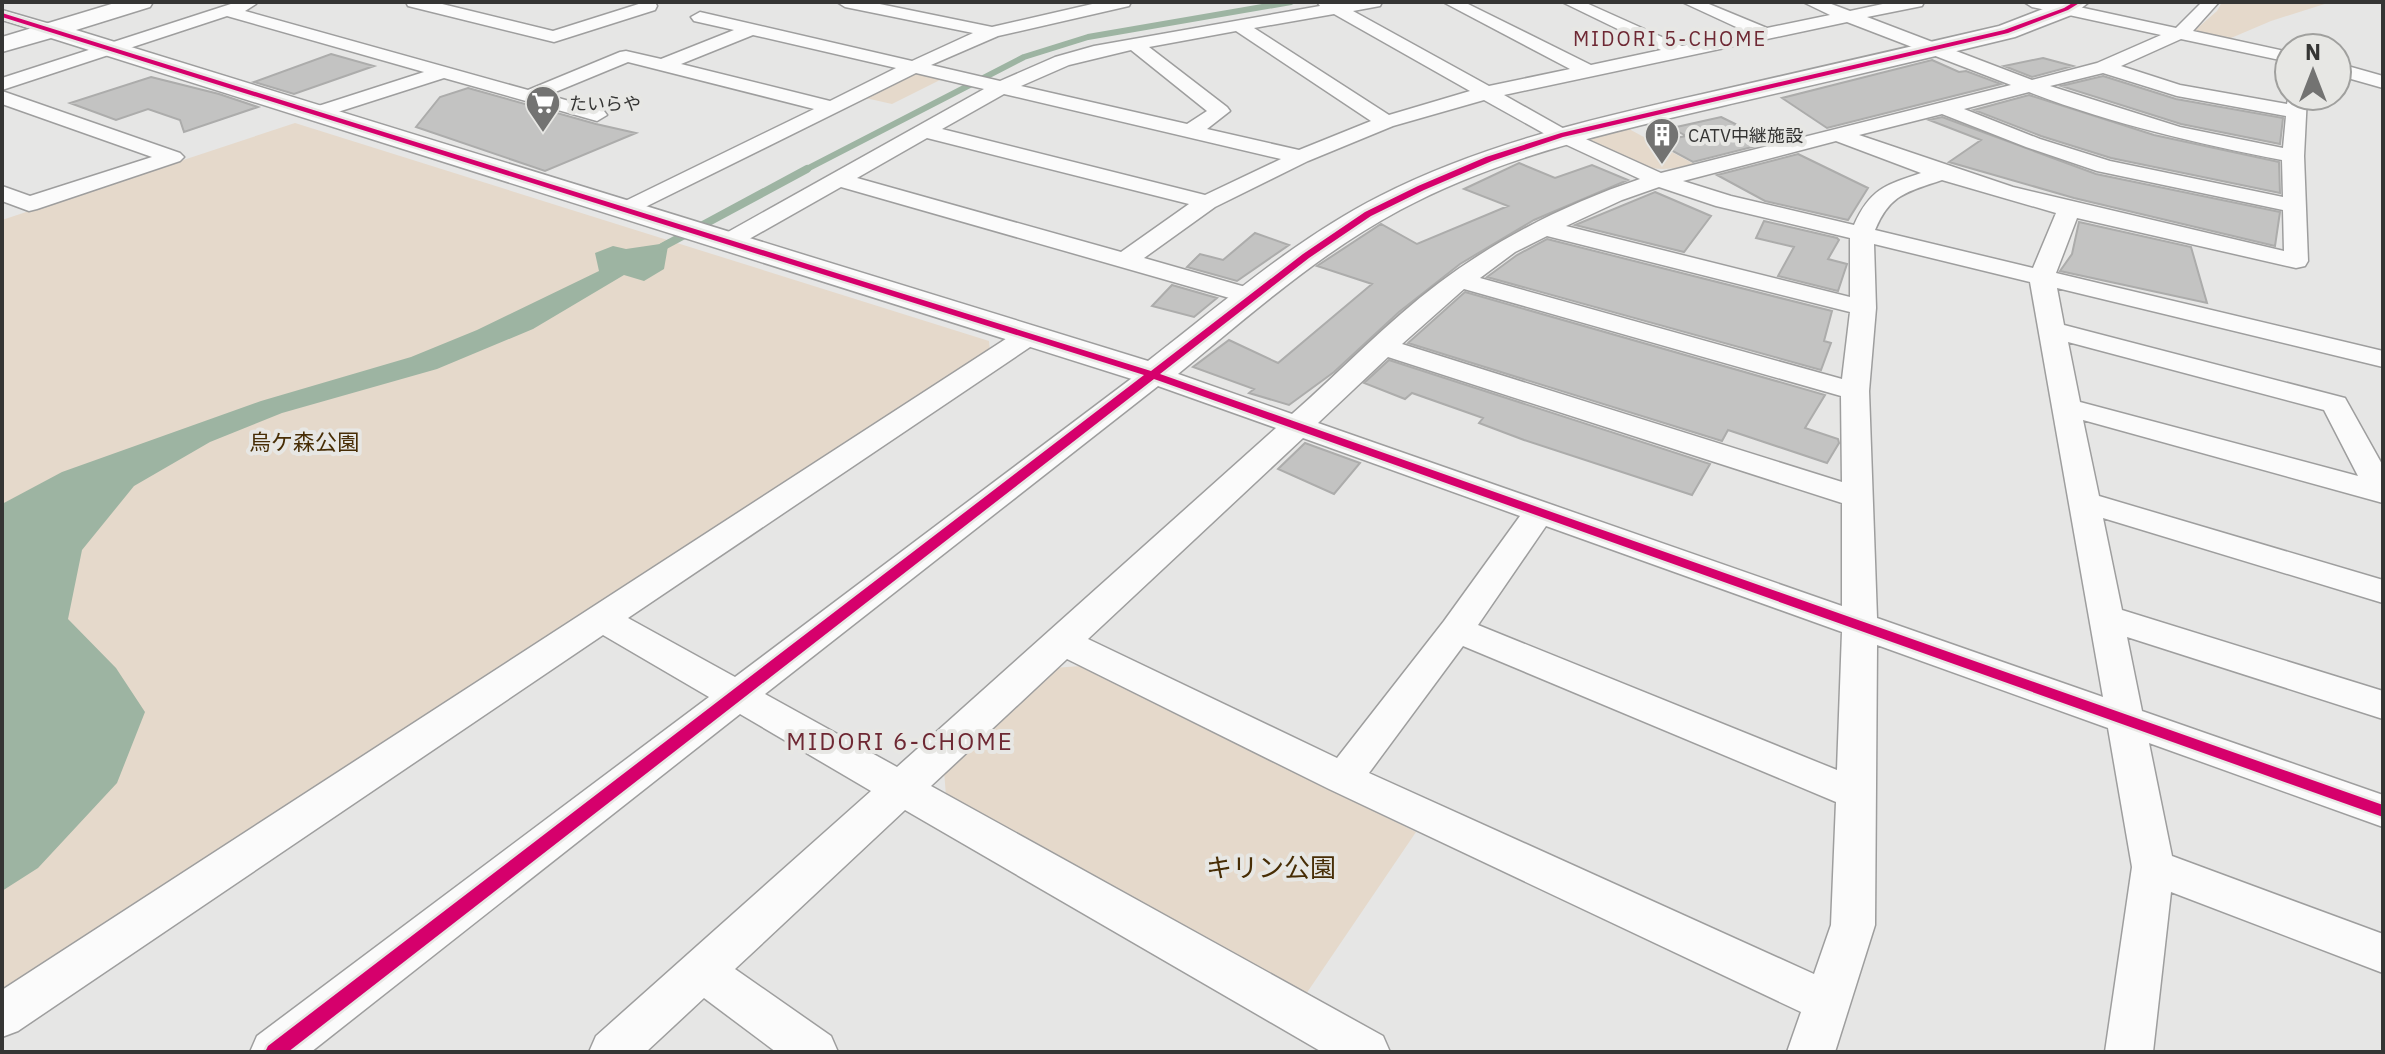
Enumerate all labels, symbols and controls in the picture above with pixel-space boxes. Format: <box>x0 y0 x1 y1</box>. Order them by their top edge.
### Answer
district label: MIDORI 5-CHOME <box>1573 25 1767 52</box>
north arrow <box>2273 32 2353 112</box>
text: N <box>2305 37 2321 66</box>
supermarket icon: たいらや <box>524 84 562 134</box>
place label: たいらや <box>569 92 641 115</box>
building icon: CATV中継施設 <box>1643 116 1681 166</box>
place label: CATV中継施設 <box>1688 124 1803 147</box>
park label: 烏ケ森公園 <box>249 427 359 456</box>
district label: MIDORI 6-CHOME <box>786 725 1014 757</box>
park label: キリン公園 <box>1206 850 1336 884</box>

